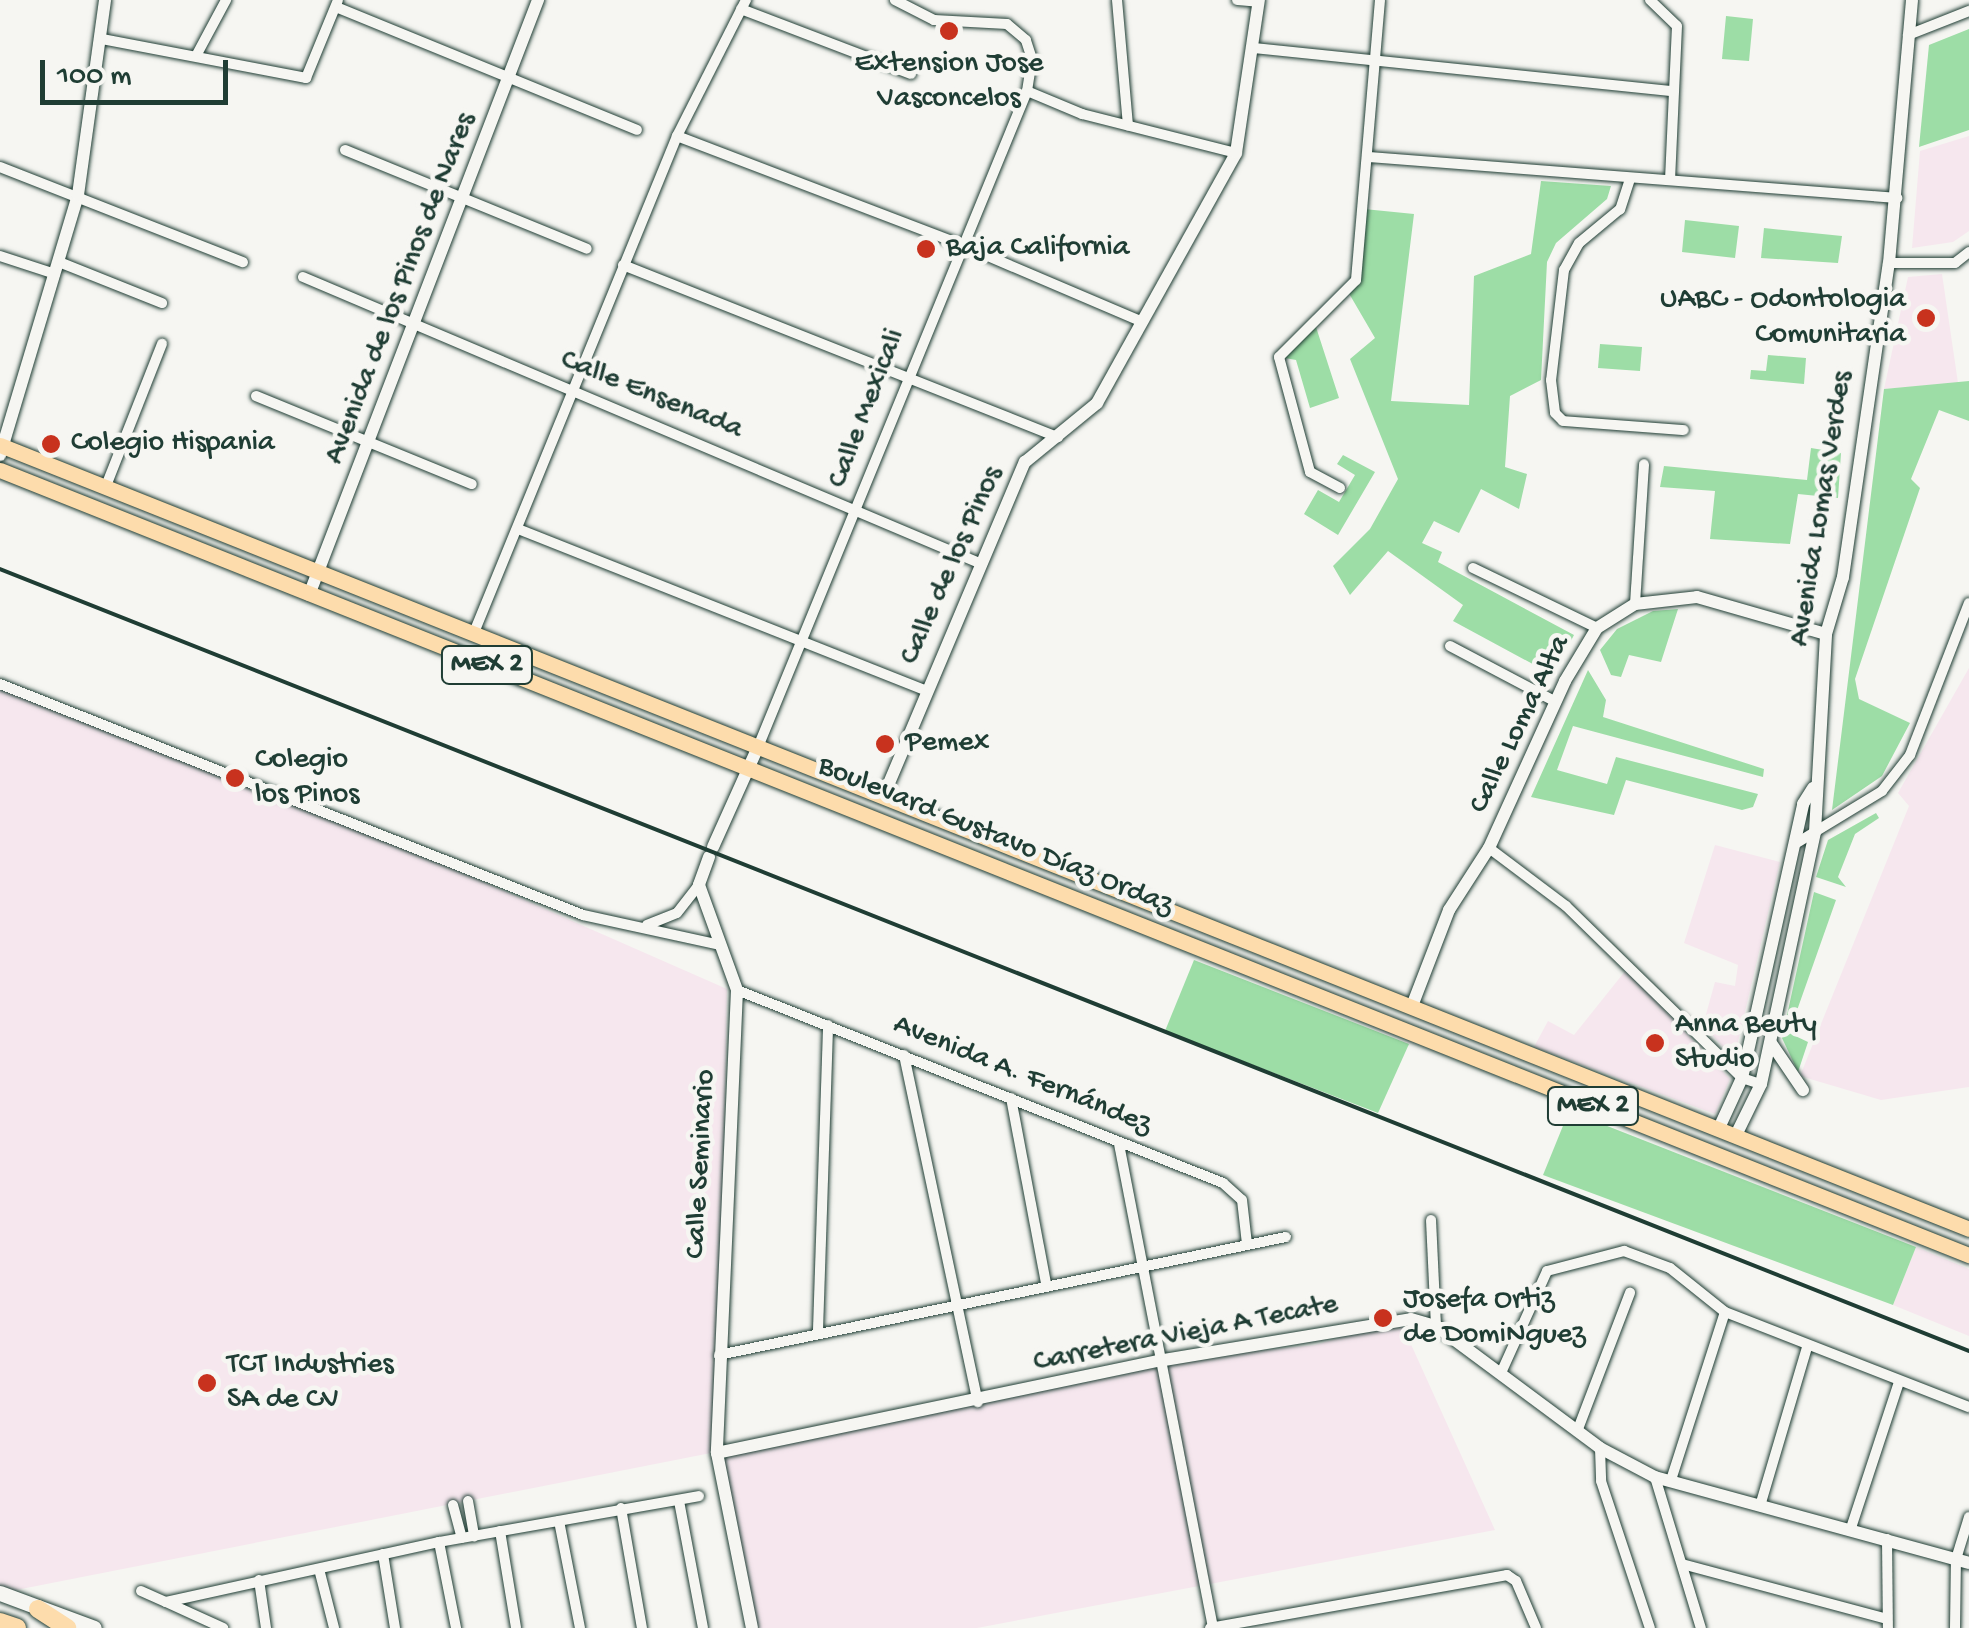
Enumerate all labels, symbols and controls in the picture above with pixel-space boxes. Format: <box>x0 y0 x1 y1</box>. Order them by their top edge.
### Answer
marker: Extension Jose Vasconcelos <box>938 20 960 42</box>
scale bar <box>45 40 232 102</box>
place label: Extension Jose Vasconcelos <box>855 47 1043 118</box>
text: 100 m <box>57 60 132 95</box>
street label: Avenida de los Pinos de Nares <box>318 108 486 470</box>
place label: Baja California <box>946 231 1129 267</box>
marker: Baja California <box>915 238 937 260</box>
place label: UABC - Odontologia Comunitaria <box>1660 283 1906 354</box>
marker: UABC - Odontologia Comunitaria <box>1915 307 1937 329</box>
street label: Calle Mexicali <box>821 324 915 494</box>
street label: Calle Ensenada <box>555 343 747 449</box>
street label: Avenida Lomas Verdes <box>1783 369 1863 649</box>
place label: Colegio Hispania <box>71 426 275 462</box>
marker: Colegio Hispania <box>40 433 62 455</box>
street label: Calle de los Pinos <box>893 461 1013 671</box>
street label: Calle Loma Alta <box>1462 630 1580 820</box>
road number: MEX 2 <box>440 642 534 688</box>
place label: Pemex <box>905 726 990 762</box>
marker: Pemex <box>874 733 896 755</box>
place label: Colegio los Pinos <box>255 743 359 814</box>
street label: Boulevard Gustavo Díaz Ordaz <box>812 749 1178 925</box>
marker: Colegio los Pinos <box>224 767 246 789</box>
street label: Avenida A. Fernández <box>887 1008 1157 1144</box>
place label: Anna Beuty Studio <box>1675 1008 1817 1078</box>
marker: Anna Beuty Studio <box>1644 1032 1666 1054</box>
street label: Calle Seminario <box>679 1068 725 1260</box>
road number: MEX 2 <box>1546 1083 1640 1129</box>
place label: Josefa Ortiz de DomiNguez <box>1403 1283 1586 1354</box>
street label: Carretera Vieja A Tecate <box>1031 1288 1341 1382</box>
marker: Josefa Ortiz de DomiNguez <box>1372 1307 1394 1329</box>
place label: TCT Industries SA de CV <box>227 1348 394 1418</box>
marker: TCT Industries SA de CV <box>196 1372 218 1394</box>

